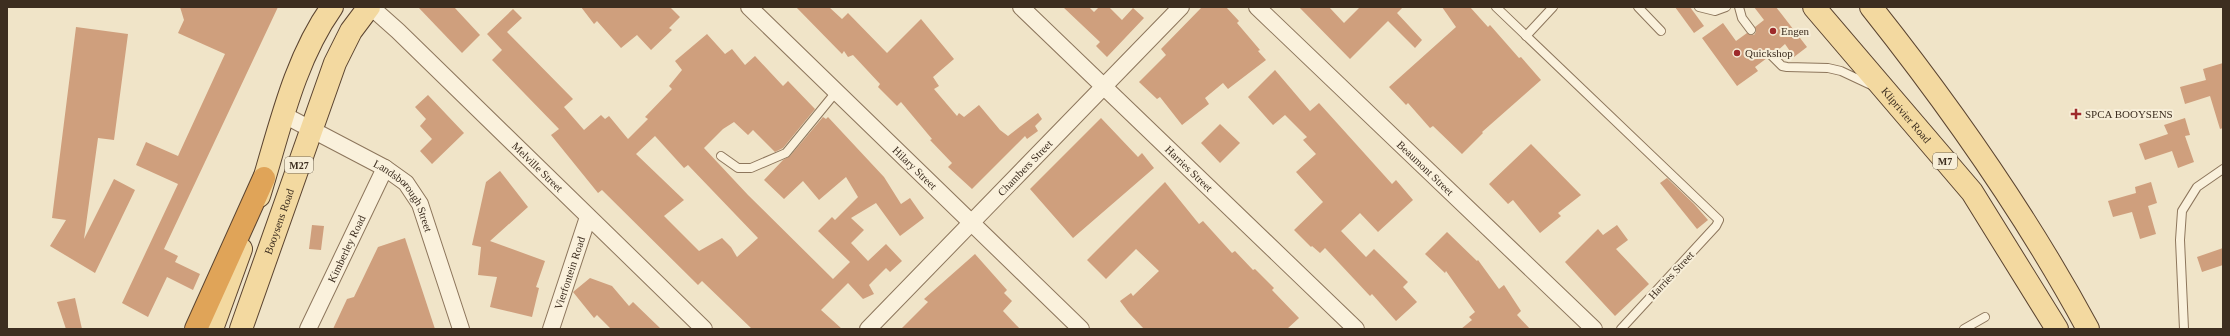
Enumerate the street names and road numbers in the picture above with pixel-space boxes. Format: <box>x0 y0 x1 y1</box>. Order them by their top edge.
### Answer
street label: Kliprivier Road <box>1879 85 1934 146</box>
street label: Chambers Street <box>995 137 1055 198</box>
street label: Beaumont Street <box>1395 138 1456 198</box>
street label: Melville Street <box>510 140 565 194</box>
street label: Harries Street <box>1163 143 1215 194</box>
street label: Hilary Street <box>890 144 939 192</box>
road number: M7 <box>1933 153 1957 169</box>
road number: M27 <box>285 157 313 173</box>
street label: Landsborough Street <box>372 157 435 233</box>
street label: Booysens Road <box>262 187 296 256</box>
street label: Kimberley Road <box>325 213 368 284</box>
street label: Vierfontein Road <box>552 234 587 311</box>
street label: Harries Street <box>1646 249 1696 301</box>

